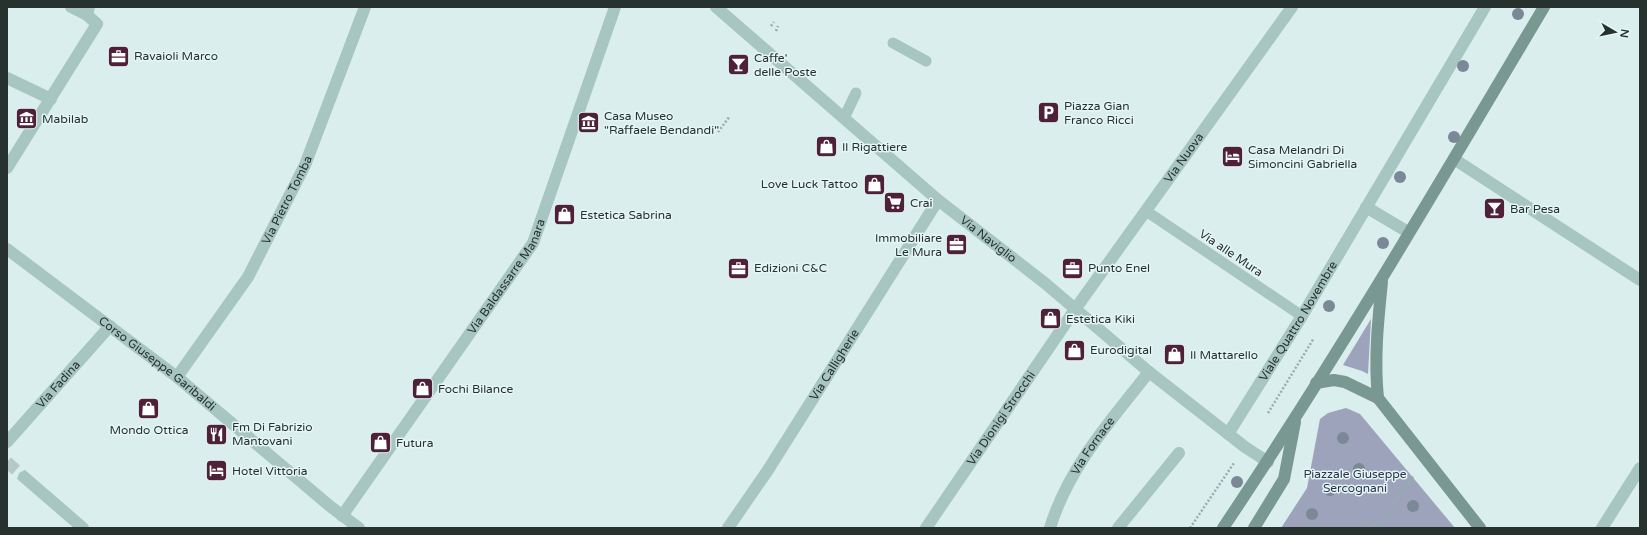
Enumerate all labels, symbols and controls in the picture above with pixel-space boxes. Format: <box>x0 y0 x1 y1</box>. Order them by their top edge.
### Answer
north arrow <box>1595 12 1635 52</box>
text: N <box>1617 28 1631 39</box>
office icon: Ravaioli Marco <box>106 43 132 69</box>
place label: Ravaioli Marco <box>134 49 218 63</box>
place label: Caffe' delle Poste <box>754 51 817 79</box>
bar icon: Caffe' delle Poste <box>726 52 752 78</box>
place label: Piazza Gian Franco Ricci <box>1064 99 1134 127</box>
parking icon: Piazza Gian Franco Ricci <box>1036 100 1062 126</box>
museum icon: Mabilab <box>14 106 40 132</box>
place label: Casa Museo "Raffaele Bendandi" <box>604 109 719 137</box>
museum icon: Casa Museo "Raffaele Bendandi" <box>576 110 602 136</box>
place label: Mabilab <box>42 112 88 126</box>
street label: Via Nuova <box>1161 130 1206 186</box>
shop icon: Il Rigattiere <box>814 134 840 160</box>
place label: Il Rigattiere <box>842 140 907 154</box>
place label: Casa Melandri Di Simoncini Gabriella <box>1248 143 1357 171</box>
hotel icon: Casa Melandri Di Simoncini Gabriella <box>1220 144 1246 170</box>
street label: Via Pietro Tomba <box>259 154 315 247</box>
shop icon: Love Luck Tattoo <box>861 171 887 197</box>
place label: Love Luck Tattoo <box>761 177 858 191</box>
supermarket icon: Crai <box>882 190 908 216</box>
place label: Crai <box>910 196 933 210</box>
bar icon: Bar Pesa <box>1482 196 1508 222</box>
shop icon: Estetica Sabrina <box>552 202 578 228</box>
place label: Bar Pesa <box>1510 202 1560 216</box>
place label: Estetica Sabrina <box>580 208 672 222</box>
street label: Via Naviglio <box>957 213 1019 265</box>
street label: Via Baldassarre Manara <box>465 217 548 337</box>
street label: Via alle Mura <box>1197 227 1265 279</box>
place label: Immobiliare Le Mura <box>875 231 942 259</box>
office icon: Immobiliare Le Mura <box>944 232 970 258</box>
office icon: Edizioni C&C <box>726 255 752 281</box>
office icon: Punto Enel <box>1060 255 1086 281</box>
street label: Viale Quattro Novembre <box>1256 258 1340 384</box>
place label: Edizioni C&C <box>754 261 827 275</box>
place label: Punto Enel <box>1088 261 1150 275</box>
shop icon: Estetica Kiki <box>1037 306 1063 332</box>
place label: Estetica Kiki <box>1066 312 1135 326</box>
street label: Corso Giuseppe Garibaldi <box>96 314 219 414</box>
street label: Via Calligherie <box>807 326 862 403</box>
shop icon: Eurodigital <box>1062 337 1088 363</box>
shop icon: Il Mattarello <box>1161 342 1187 368</box>
place label: Eurodigital <box>1090 343 1152 357</box>
place label: Il Mattarello <box>1190 348 1258 362</box>
street label: Via Fadina <box>33 358 83 411</box>
street label: Via Dionigi Strocchi <box>964 368 1038 468</box>
shop icon: Fochi Bilance <box>410 376 436 402</box>
place label: Fochi Bilance <box>438 382 514 396</box>
shop icon: Mondo Ottica <box>136 396 162 422</box>
street label: Via Fornace <box>1068 414 1118 477</box>
place label: Fm Di Fabrizio Mantovani <box>232 420 313 448</box>
restaurant icon: Fm Di Fabrizio Mantovani <box>203 421 229 447</box>
place label: Mondo Ottica <box>109 423 189 437</box>
shop icon: Futura <box>368 430 394 456</box>
place label: Futura <box>396 436 433 450</box>
hotel icon: Hotel Vittoria <box>203 458 229 484</box>
place label: Hotel Vittoria <box>232 464 307 478</box>
park label: Piazzale Giuseppe Sercognani <box>1303 467 1407 495</box>

